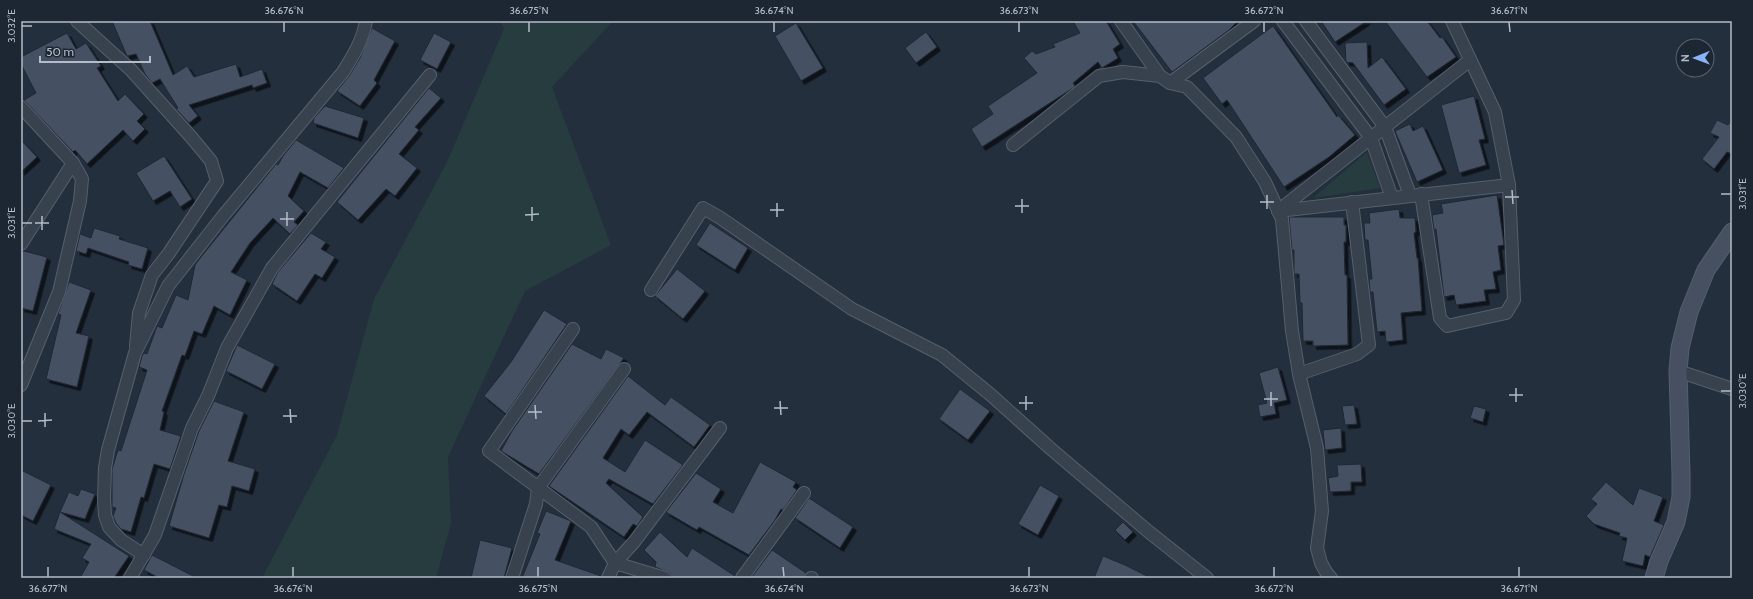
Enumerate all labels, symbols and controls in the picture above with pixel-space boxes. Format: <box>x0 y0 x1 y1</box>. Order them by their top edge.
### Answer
text: 36.676°N <box>264 4 304 17</box>
text: 36.675°N <box>509 4 549 17</box>
text: 36.674°N <box>754 4 794 17</box>
text: 36.673°N <box>999 4 1039 17</box>
text: 36.672°N <box>1245 4 1284 17</box>
text: 36.671°N <box>1490 4 1528 17</box>
text: 3.032°E <box>5 9 18 43</box>
scale bar <box>40 38 150 64</box>
north arrow <box>1675 38 1715 78</box>
text: 50 m <box>46 44 74 59</box>
text: N <box>1678 54 1692 62</box>
text: 3.031°E <box>1736 178 1749 210</box>
text: 3.031°E <box>5 207 18 239</box>
text: 3.030°E <box>1736 373 1749 409</box>
text: 3.030°E <box>5 403 18 439</box>
text: 36.677°N <box>29 582 67 595</box>
text: 36.676°N <box>273 582 313 595</box>
text: 36.675°N <box>518 582 558 595</box>
text: 36.674°N <box>764 582 804 595</box>
text: 36.673°N <box>1009 582 1049 595</box>
text: 36.672°N <box>1255 582 1294 595</box>
text: 36.671°N <box>1500 582 1538 595</box>

